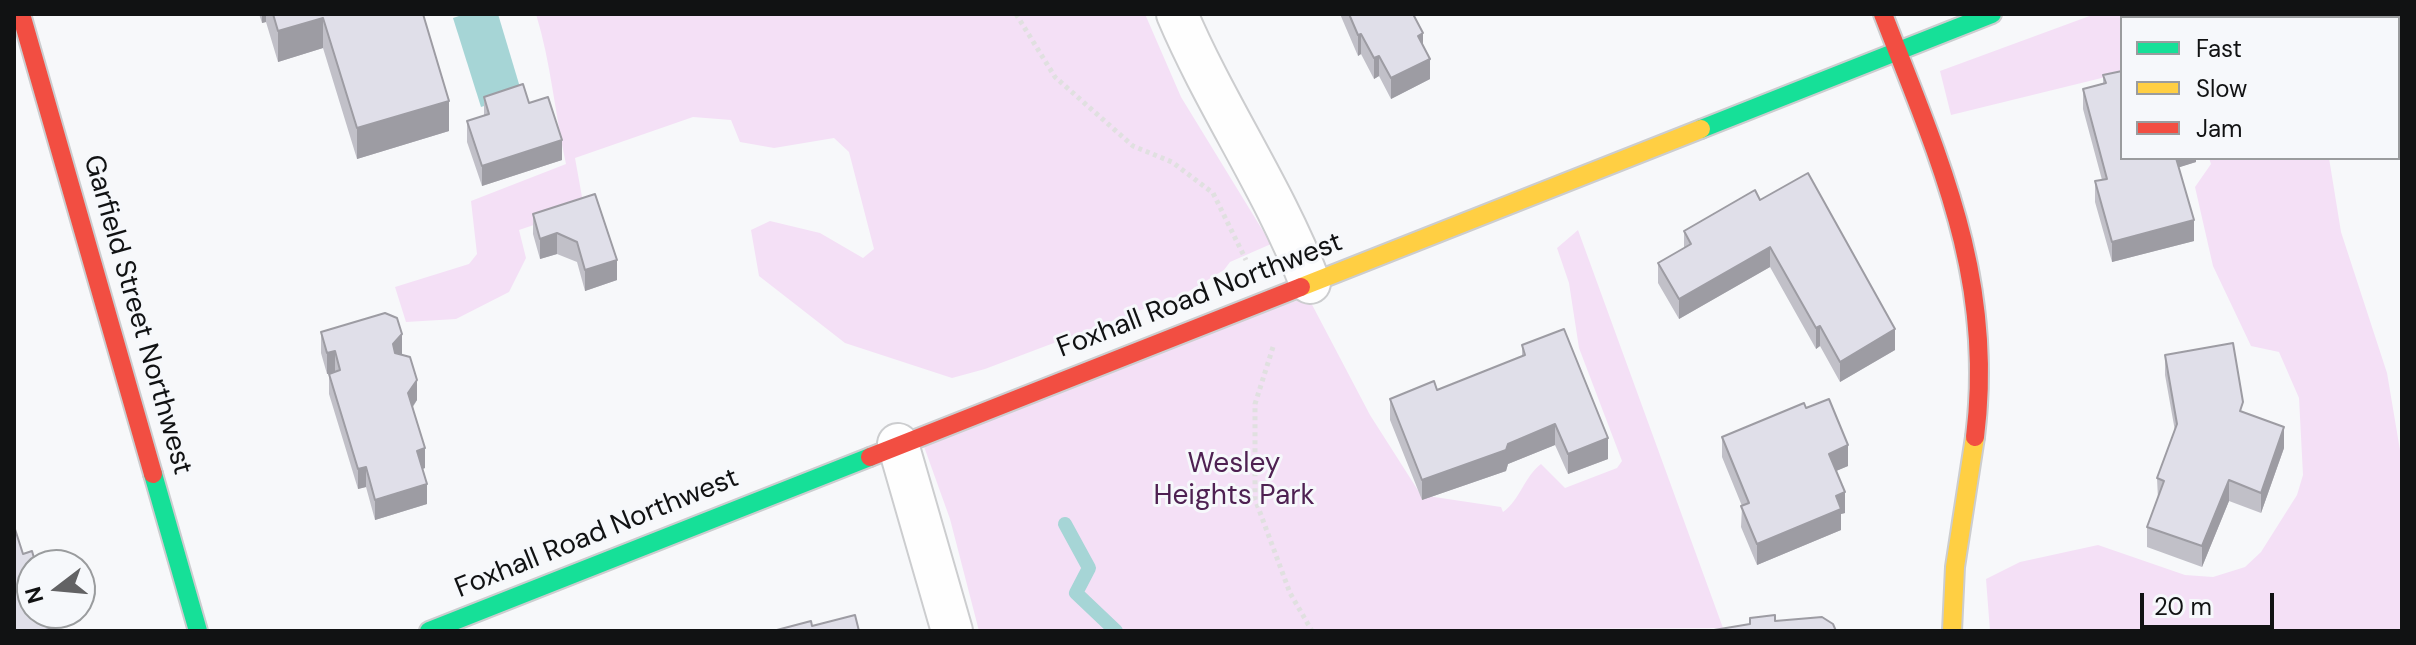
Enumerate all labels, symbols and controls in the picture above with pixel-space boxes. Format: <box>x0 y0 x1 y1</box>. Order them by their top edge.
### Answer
legend <box>2120 16 2400 160</box>
text: Fast <box>2196 33 2242 64</box>
text: Slow <box>2196 73 2247 104</box>
text: Jam <box>2196 113 2242 144</box>
street label: Garfield Street Northwest <box>75 151 199 479</box>
street label: Foxhall Road Northwest <box>1053 226 1347 366</box>
park label: Wesley Heights Park <box>1153 448 1315 514</box>
street label: Foxhall Road Northwest <box>450 462 744 606</box>
north arrow <box>16 549 96 629</box>
scale bar <box>2144 577 2278 627</box>
text: N <box>18 584 51 607</box>
text: 20 m <box>2154 591 2212 622</box>

